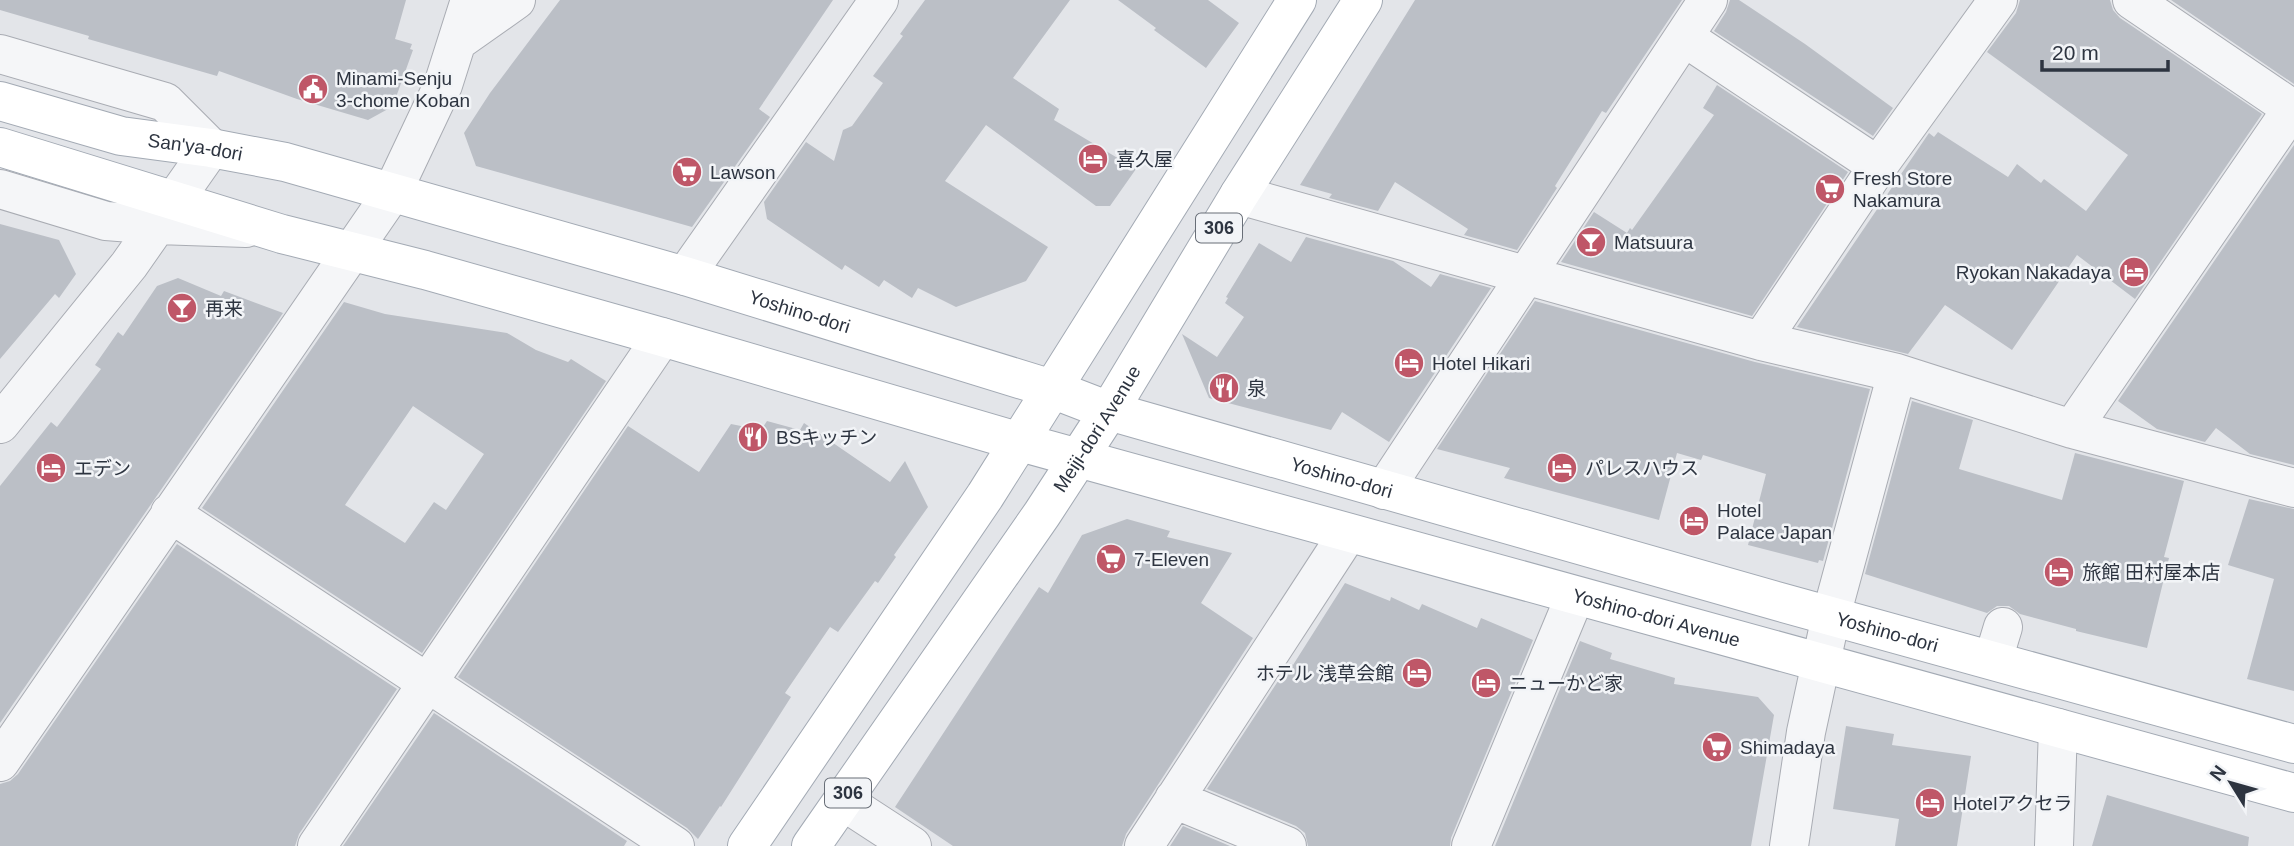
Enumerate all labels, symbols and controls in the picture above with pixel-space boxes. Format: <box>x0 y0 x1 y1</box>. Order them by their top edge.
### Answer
scale bar <box>2042 28 2168 72</box>
text: 20 m <box>2052 41 2099 64</box>
place label: Minami-Senju 3-chome Koban <box>336 68 470 111</box>
public building icon: Minami-Senju 3-chome Koban <box>296 72 330 106</box>
street label: San'ya-dori <box>147 130 244 165</box>
hotel icon: 喜久屋 <box>1076 142 1110 176</box>
place label: 喜久屋 <box>1116 149 1173 170</box>
supermarket icon: Lawson <box>670 155 704 189</box>
place label: Lawson <box>710 162 776 183</box>
place label: Fresh Store Nakamura <box>1853 168 1952 211</box>
supermarket icon: Fresh Store Nakamura <box>1813 172 1847 206</box>
road number: 306 <box>1196 213 1242 242</box>
bar icon: Matsuura <box>1574 225 1608 259</box>
place label: Matsuura <box>1614 232 1694 253</box>
hotel icon: Ryokan Nakadaya <box>2117 255 2151 289</box>
place label: Ryokan Nakadaya <box>1956 262 2111 283</box>
street label: Yoshino-dori <box>746 286 853 337</box>
bar icon: 再来 <box>165 291 199 325</box>
place label: 再来 <box>205 298 243 319</box>
hotel icon: Hotel Hikari <box>1392 346 1426 380</box>
place label: Hotel Hikari <box>1432 353 1530 374</box>
street label: Meiji-dori Avenue <box>1049 362 1145 496</box>
restaurant icon: 泉 <box>1207 371 1241 405</box>
place label: 泉 <box>1247 378 1266 399</box>
restaurant icon: BSキッチン <box>736 420 770 454</box>
place label: BSキッチン <box>776 427 877 448</box>
hotel icon: エデン <box>34 451 68 485</box>
hotel icon: パレスハウス <box>1545 451 1579 485</box>
street label: Yoshino-dori <box>1288 453 1395 502</box>
place label: エデン <box>74 458 131 479</box>
place label: パレスハウス <box>1585 458 1699 479</box>
place label: Hotel Palace Japan <box>1717 500 1832 543</box>
hotel icon: Hotel Palace Japan <box>1677 504 1711 538</box>
supermarket icon: 7-Eleven <box>1094 542 1128 576</box>
place label: 7-Eleven <box>1134 549 1209 570</box>
hotel icon: 旅館 田村屋本店 <box>2042 555 2076 589</box>
place label: 旅館 田村屋本店 <box>2082 562 2220 583</box>
street label: Yoshino-dori Avenue <box>1570 585 1743 651</box>
street label: Yoshino-dori <box>1834 608 1941 656</box>
hotel icon: ホテル 浅草会館 <box>1400 656 1434 690</box>
place label: ホテル 浅草会館 <box>1256 663 1394 684</box>
hotel icon: ニューかど家 <box>1469 666 1503 700</box>
place label: ニューかど家 <box>1509 673 1623 694</box>
supermarket icon: Shimadaya <box>1700 730 1734 764</box>
place label: Shimadaya <box>1740 737 1835 758</box>
north arrow <box>2196 748 2266 818</box>
text: N <box>2205 761 2230 785</box>
road number: 306 <box>825 778 871 808</box>
hotel icon: Hotelアクセラ <box>1913 786 1947 820</box>
place label: Hotelアクセラ <box>1953 793 2072 814</box>

